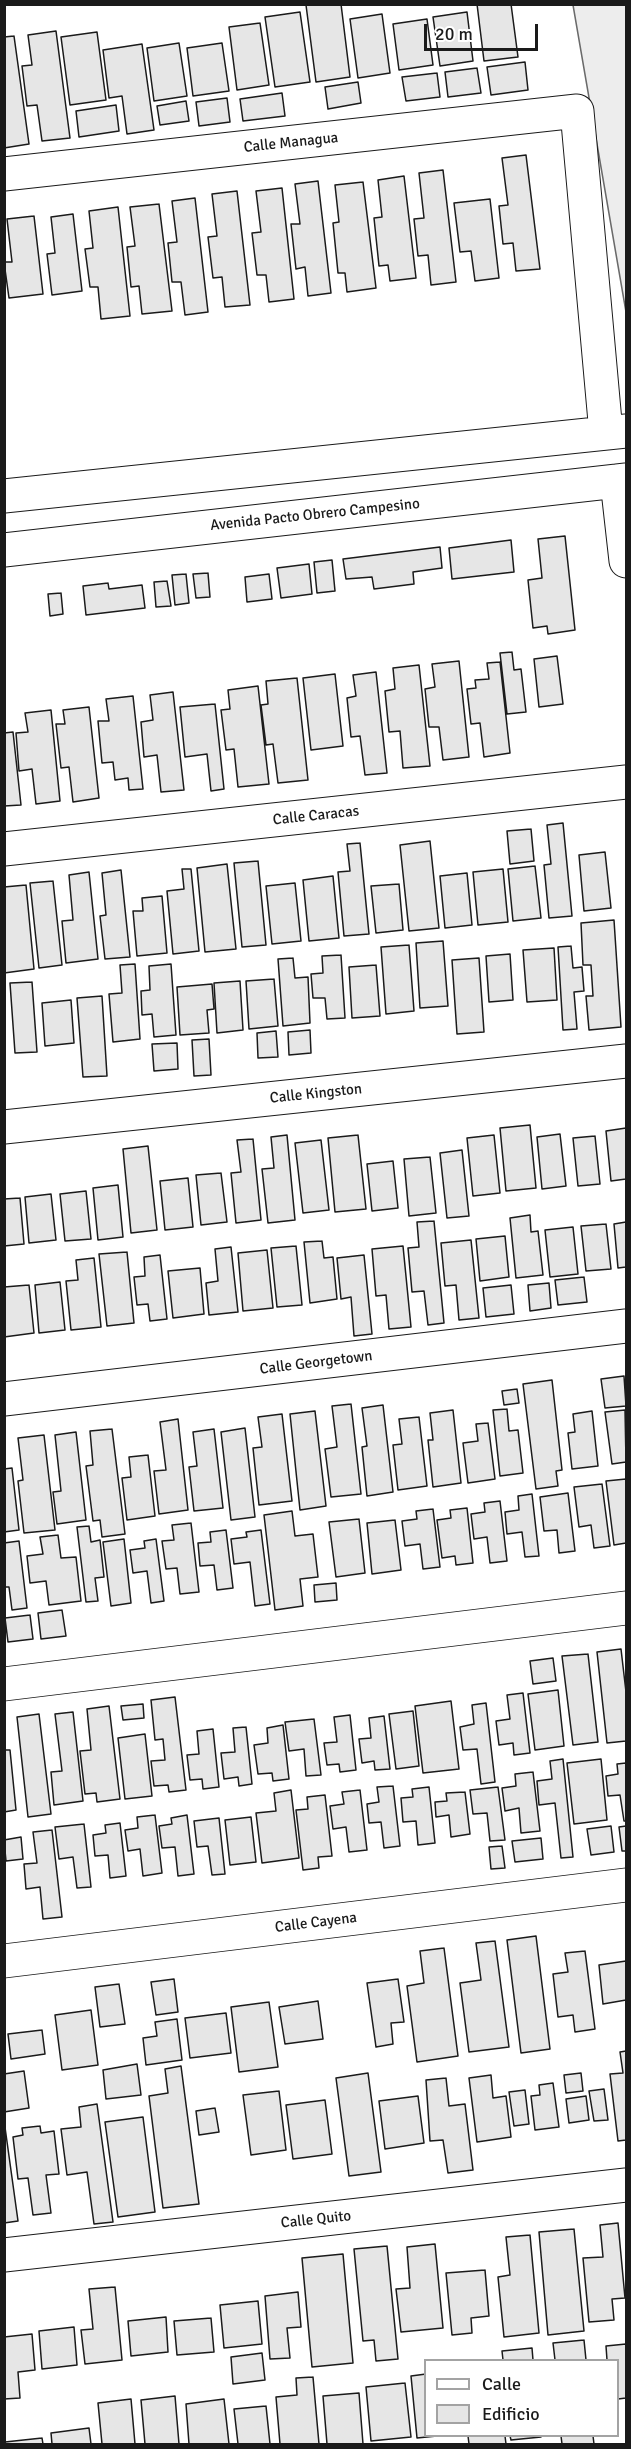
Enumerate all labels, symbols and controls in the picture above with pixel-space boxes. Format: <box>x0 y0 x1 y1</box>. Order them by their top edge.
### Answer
scale bar <box>427 12 541 50</box>
text: 20 m <box>435 23 473 45</box>
street label: Calle Managua <box>243 129 339 157</box>
street label: Avenida Pacto Obrero Campesino <box>209 495 421 535</box>
street label: Calle Caracas <box>272 803 360 829</box>
street label: Calle Kingston <box>269 1080 363 1108</box>
street label: Calle Georgetown <box>259 1347 373 1379</box>
street label: Calle Cayena <box>274 1909 358 1937</box>
street label: Calle Quito <box>280 2207 352 2233</box>
legend <box>424 2359 619 2437</box>
text: Calle <box>482 2373 521 2395</box>
text: Edificio <box>482 2403 540 2425</box>

